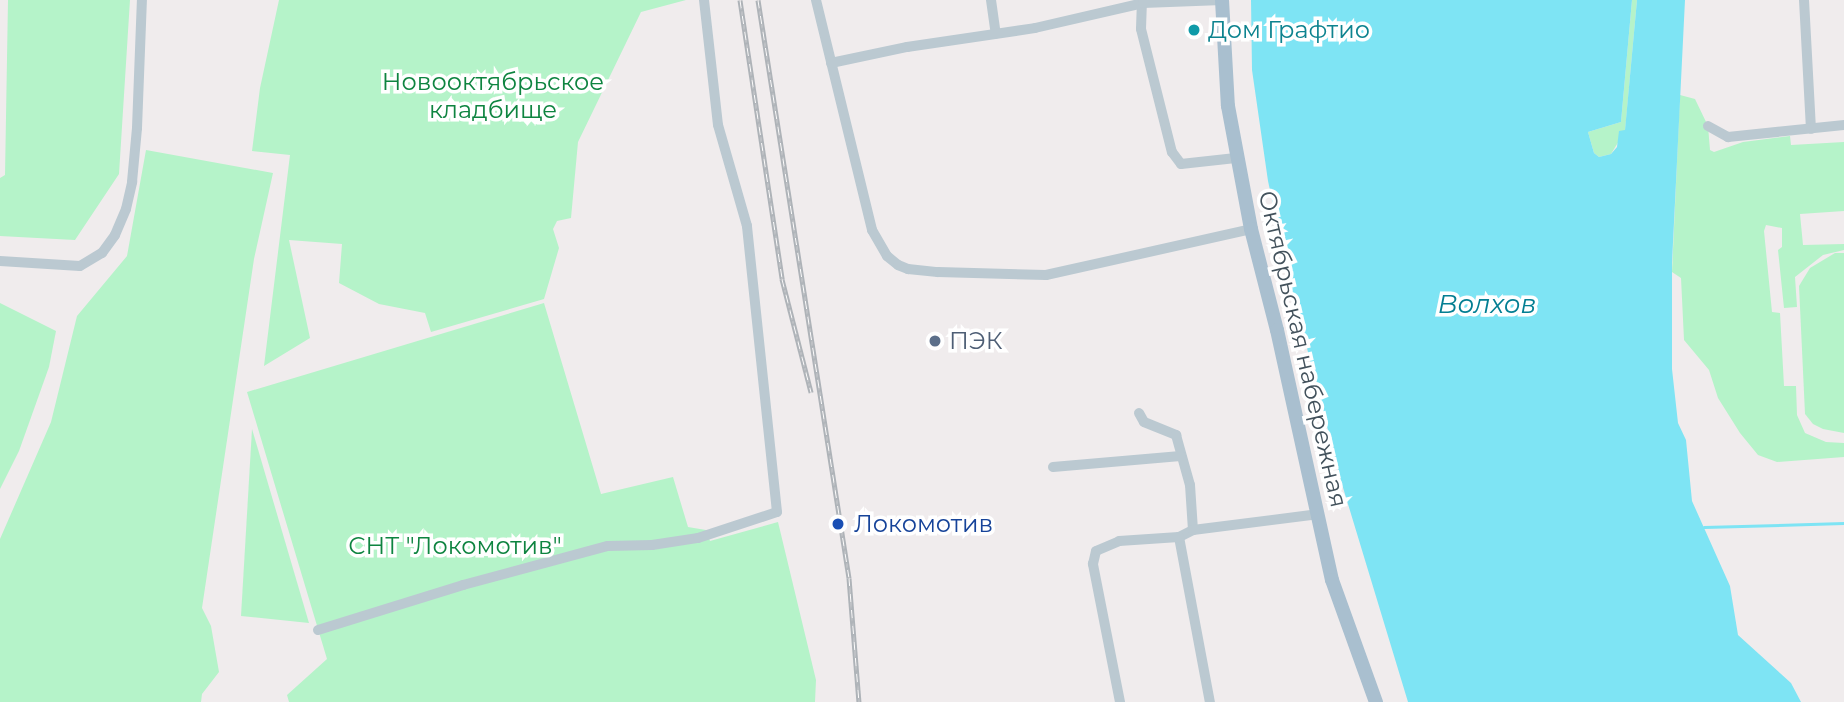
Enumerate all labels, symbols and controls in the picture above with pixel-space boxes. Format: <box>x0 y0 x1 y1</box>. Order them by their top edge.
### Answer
place label: Дом Графтио <box>1208 16 1370 44</box>
marker: Дом Графтио <box>1186 22 1202 38</box>
park label: Новооктябрьское кладбище <box>382 68 604 124</box>
street label: Октябрьская набережная <box>1253 188 1353 510</box>
water label: Волхов <box>1438 289 1536 321</box>
place label: ПЭК <box>949 327 1003 355</box>
marker: ПЭК <box>927 333 943 349</box>
place label: Локомотив <box>854 510 993 538</box>
marker: Локомотив <box>828 514 848 534</box>
park label: СНТ "Локомотив" <box>348 532 562 560</box>

